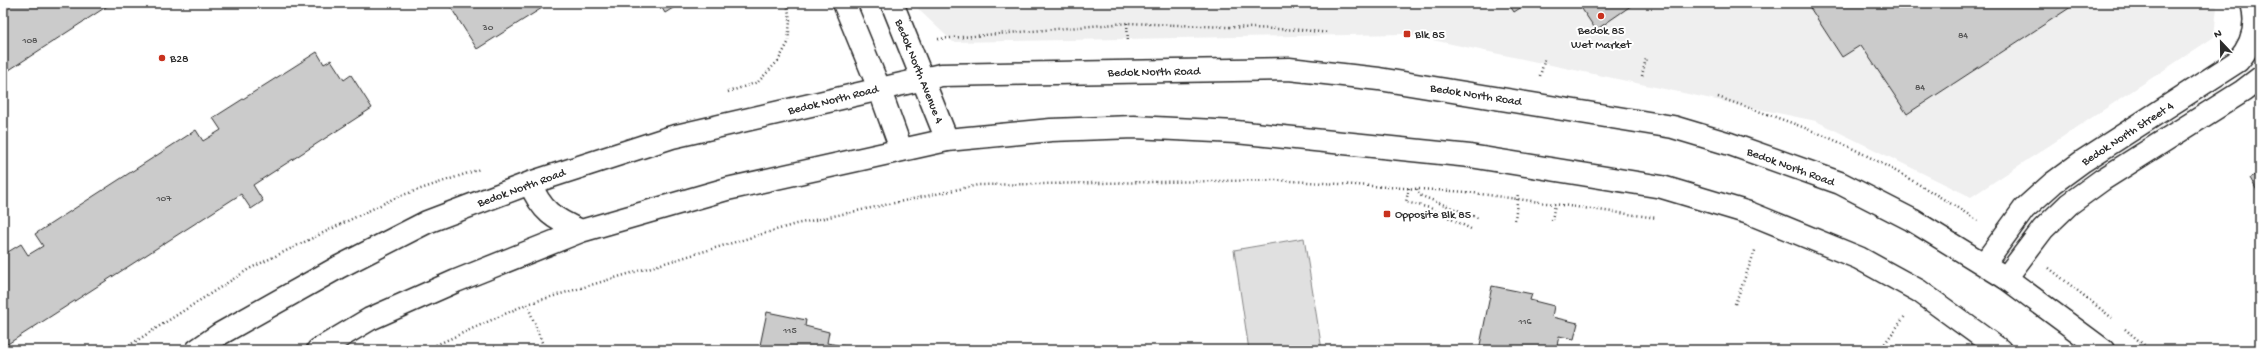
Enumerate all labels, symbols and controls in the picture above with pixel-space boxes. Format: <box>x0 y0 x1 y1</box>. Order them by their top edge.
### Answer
marker: Bedok 85 Wet Market <box>1596 11 1606 21</box>
street label: Bedok North Avenue 4 <box>891 17 946 126</box>
house number: 30 <box>482 22 494 34</box>
north arrow <box>2201 22 2241 62</box>
place label: Bedok 85 Wet Market <box>1571 25 1632 53</box>
text: N <box>2212 28 2224 41</box>
marker: Blk 85 <box>1402 29 1412 39</box>
place label: Blk 85 <box>1414 29 1445 43</box>
house number: 84 <box>1958 30 1968 42</box>
house number: 108 <box>21 35 38 47</box>
marker: B28 <box>157 53 167 63</box>
place label: B28 <box>169 53 189 67</box>
street label: Bedok North Road <box>1107 65 1201 81</box>
street label: Bedok North Road <box>1428 82 1523 110</box>
house number: 84 <box>1915 82 1925 94</box>
street label: Bedok North Road <box>786 83 881 119</box>
street label: Bedok North Street 4 <box>2079 100 2177 170</box>
street label: Bedok North Road <box>1744 145 1837 191</box>
street label: Bedok North Road <box>475 166 568 212</box>
house number: 107 <box>156 193 172 205</box>
marker: Opposite Blk 85 <box>1382 209 1392 219</box>
place label: Opposite Blk 85 <box>1395 209 1471 223</box>
house number: 116 <box>1517 316 1532 328</box>
house number: 115 <box>782 325 797 337</box>

